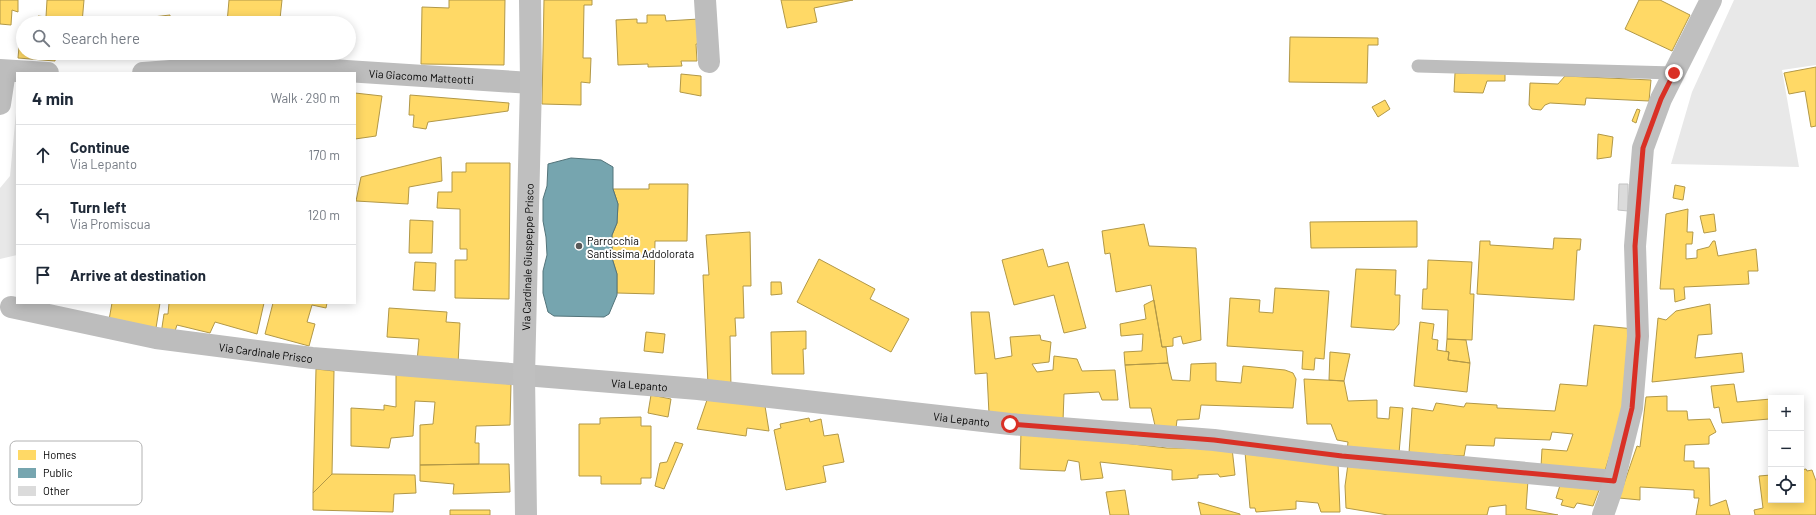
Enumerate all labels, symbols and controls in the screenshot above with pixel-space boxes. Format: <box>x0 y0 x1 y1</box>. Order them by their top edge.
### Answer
search box <box>16 16 356 60</box>
icon: search <box>30 27 52 49</box>
text: Search here <box>62 29 140 47</box>
route end <box>1665 64 1683 82</box>
street label: Via Giacomo Matteotti <box>368 66 474 86</box>
text: 4 min <box>32 88 74 108</box>
text: Walk · 290 m <box>271 90 340 106</box>
text: Continue <box>70 138 130 156</box>
icon: ahead <box>32 144 54 166</box>
text: 170 m <box>309 147 340 163</box>
text: Via Lepanto <box>70 156 137 172</box>
street label: Via Cardinale Giuspeppe Prisco <box>519 183 535 331</box>
text: Turn left <box>70 198 126 216</box>
icon: left <box>32 204 54 226</box>
text: 120 m <box>308 207 340 223</box>
text: Via Promiscua <box>70 216 150 232</box>
place label: Parrocchia Santissima Addolorata <box>587 234 694 260</box>
marker: Parrocchia Santissima Addolorata <box>574 241 584 251</box>
icon: arrive <box>32 264 54 286</box>
text: Arrive at destination <box>70 266 206 284</box>
street label: Via Cardinale Prisco <box>218 340 314 365</box>
street label: Via Lepanto <box>611 376 668 393</box>
map controls <box>1768 395 1804 503</box>
button: + <box>1768 395 1804 431</box>
street label: Via Lepanto <box>933 409 990 428</box>
route start <box>1001 415 1019 433</box>
button: − <box>1768 431 1804 467</box>
legend <box>10 441 142 505</box>
text: Homes <box>43 448 76 461</box>
text: Public <box>43 466 73 479</box>
button: locate <box>1768 467 1804 503</box>
text: Other <box>43 484 70 497</box>

